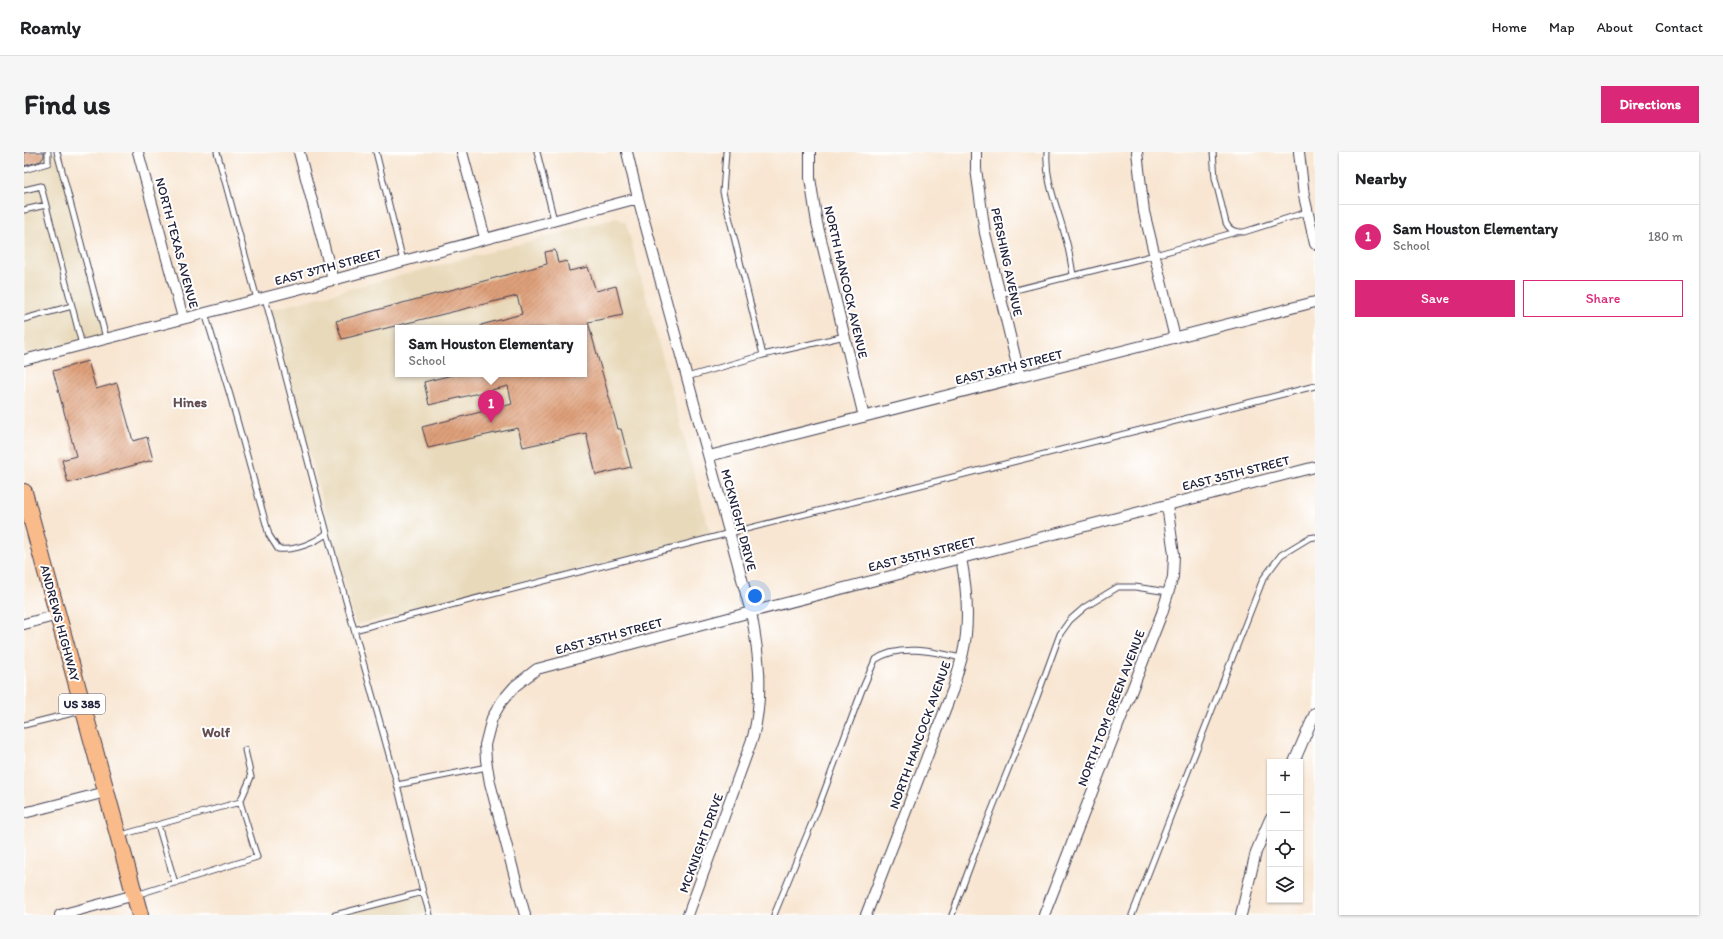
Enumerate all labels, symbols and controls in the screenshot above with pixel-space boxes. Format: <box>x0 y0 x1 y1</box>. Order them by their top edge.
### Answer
text: Roamly <box>20 16 81 39</box>
text: Home <box>1492 19 1527 36</box>
text: Map <box>1549 19 1575 36</box>
text: About <box>1597 19 1633 36</box>
text: Contact <box>1655 19 1703 36</box>
button: Directions <box>1601 86 1699 123</box>
text: Find us <box>24 87 111 121</box>
text: Nearby <box>1355 168 1407 188</box>
street label: NORTH TEXAS AVENUE <box>152 176 202 310</box>
street label: NORTH HANCOCK AVENUE <box>821 204 871 360</box>
street label: PERSHING AVENUE <box>988 206 1026 318</box>
text: Sam Houston Elementary <box>1393 220 1558 238</box>
text: 1 <box>1365 229 1371 244</box>
text: 180 m <box>1648 229 1683 244</box>
text: School <box>1393 238 1430 253</box>
street label: EAST 37TH STREET <box>273 245 384 288</box>
button: Save <box>1355 280 1515 317</box>
button: Share <box>1523 280 1683 317</box>
popup <box>395 325 587 377</box>
text: Sam Houston Elementary <box>409 335 573 353</box>
street label: EAST 36TH STREET <box>954 346 1065 388</box>
text: School <box>409 353 446 368</box>
pin: 1 <box>478 390 504 423</box>
district label: Hines <box>173 394 207 411</box>
street label: EAST 35TH STREET <box>1181 452 1292 494</box>
street label: MCKNIGHT DRIVE <box>718 467 760 573</box>
street label: EAST 35TH STREET <box>867 533 978 575</box>
street label: ANDREWS HIGHWAY <box>37 563 83 683</box>
your location <box>745 586 765 606</box>
street label: EAST 35TH STREET <box>554 614 665 658</box>
street label: NORTH TOM GREEN AVENUE <box>1074 628 1148 788</box>
street label: NORTH HANCOCK AVENUE <box>886 659 954 811</box>
road number: US 385 <box>59 694 105 714</box>
district label: Wolf <box>202 724 231 741</box>
map controls <box>1267 759 1303 903</box>
button: + <box>1267 759 1303 795</box>
street label: MCKNIGHT DRIVE <box>676 791 726 895</box>
button: − <box>1267 795 1303 831</box>
button: locate <box>1267 831 1303 867</box>
button: layers <box>1267 867 1303 903</box>

